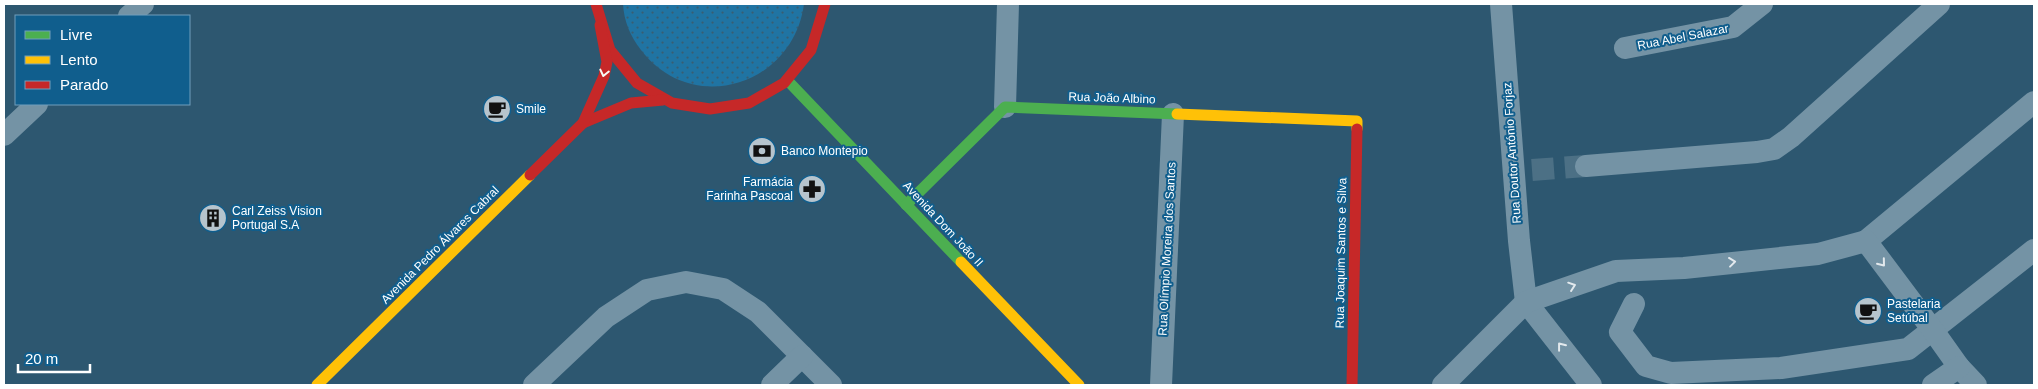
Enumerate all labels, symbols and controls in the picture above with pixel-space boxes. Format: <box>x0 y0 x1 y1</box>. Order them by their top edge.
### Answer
legend <box>15 15 190 105</box>
street label: Rua Abel Salazar <box>1636 21 1730 53</box>
text: Livre <box>60 26 93 43</box>
text: Lento <box>60 51 98 68</box>
one-way arrow <box>599 68 610 77</box>
text: Parado <box>60 76 108 93</box>
street label: Rua Doutor António Forjaz <box>1500 82 1524 224</box>
street label: Rua João Albino <box>1068 89 1156 107</box>
cafe icon: Smile <box>482 94 512 124</box>
place label: Smile <box>516 102 546 116</box>
bank icon: Banco Montepio <box>747 136 777 166</box>
place label: Banco Montepio <box>781 144 868 158</box>
street label: Rua Olímpio Moreira dos Santos <box>1155 162 1179 336</box>
pharmacy icon: Farmácia Farinha Pascoal <box>797 174 827 204</box>
place label: Farmácia Farinha Pascoal <box>706 175 793 203</box>
street label: Rua Joaquim Santos e Silva <box>1333 177 1349 328</box>
street label: Avenida Dom João II <box>900 179 986 269</box>
street label: Avenida Pedro Álvares Cabral <box>378 183 502 307</box>
building icon: Carl Zeiss Vision Portugal S.A <box>198 203 228 233</box>
place label: Carl Zeiss Vision Portugal S.A <box>232 204 322 232</box>
one-way arrow <box>1728 257 1736 268</box>
one-way arrow <box>1876 257 1885 266</box>
one-way arrow <box>1568 282 1576 292</box>
cafe icon: Pastelaria Setúbal <box>1853 296 1883 326</box>
place label: Pastelaria Setúbal <box>1887 297 1941 325</box>
scale bar <box>18 342 90 374</box>
one-way arrow <box>1558 343 1567 352</box>
text: 20 m <box>25 350 58 367</box>

